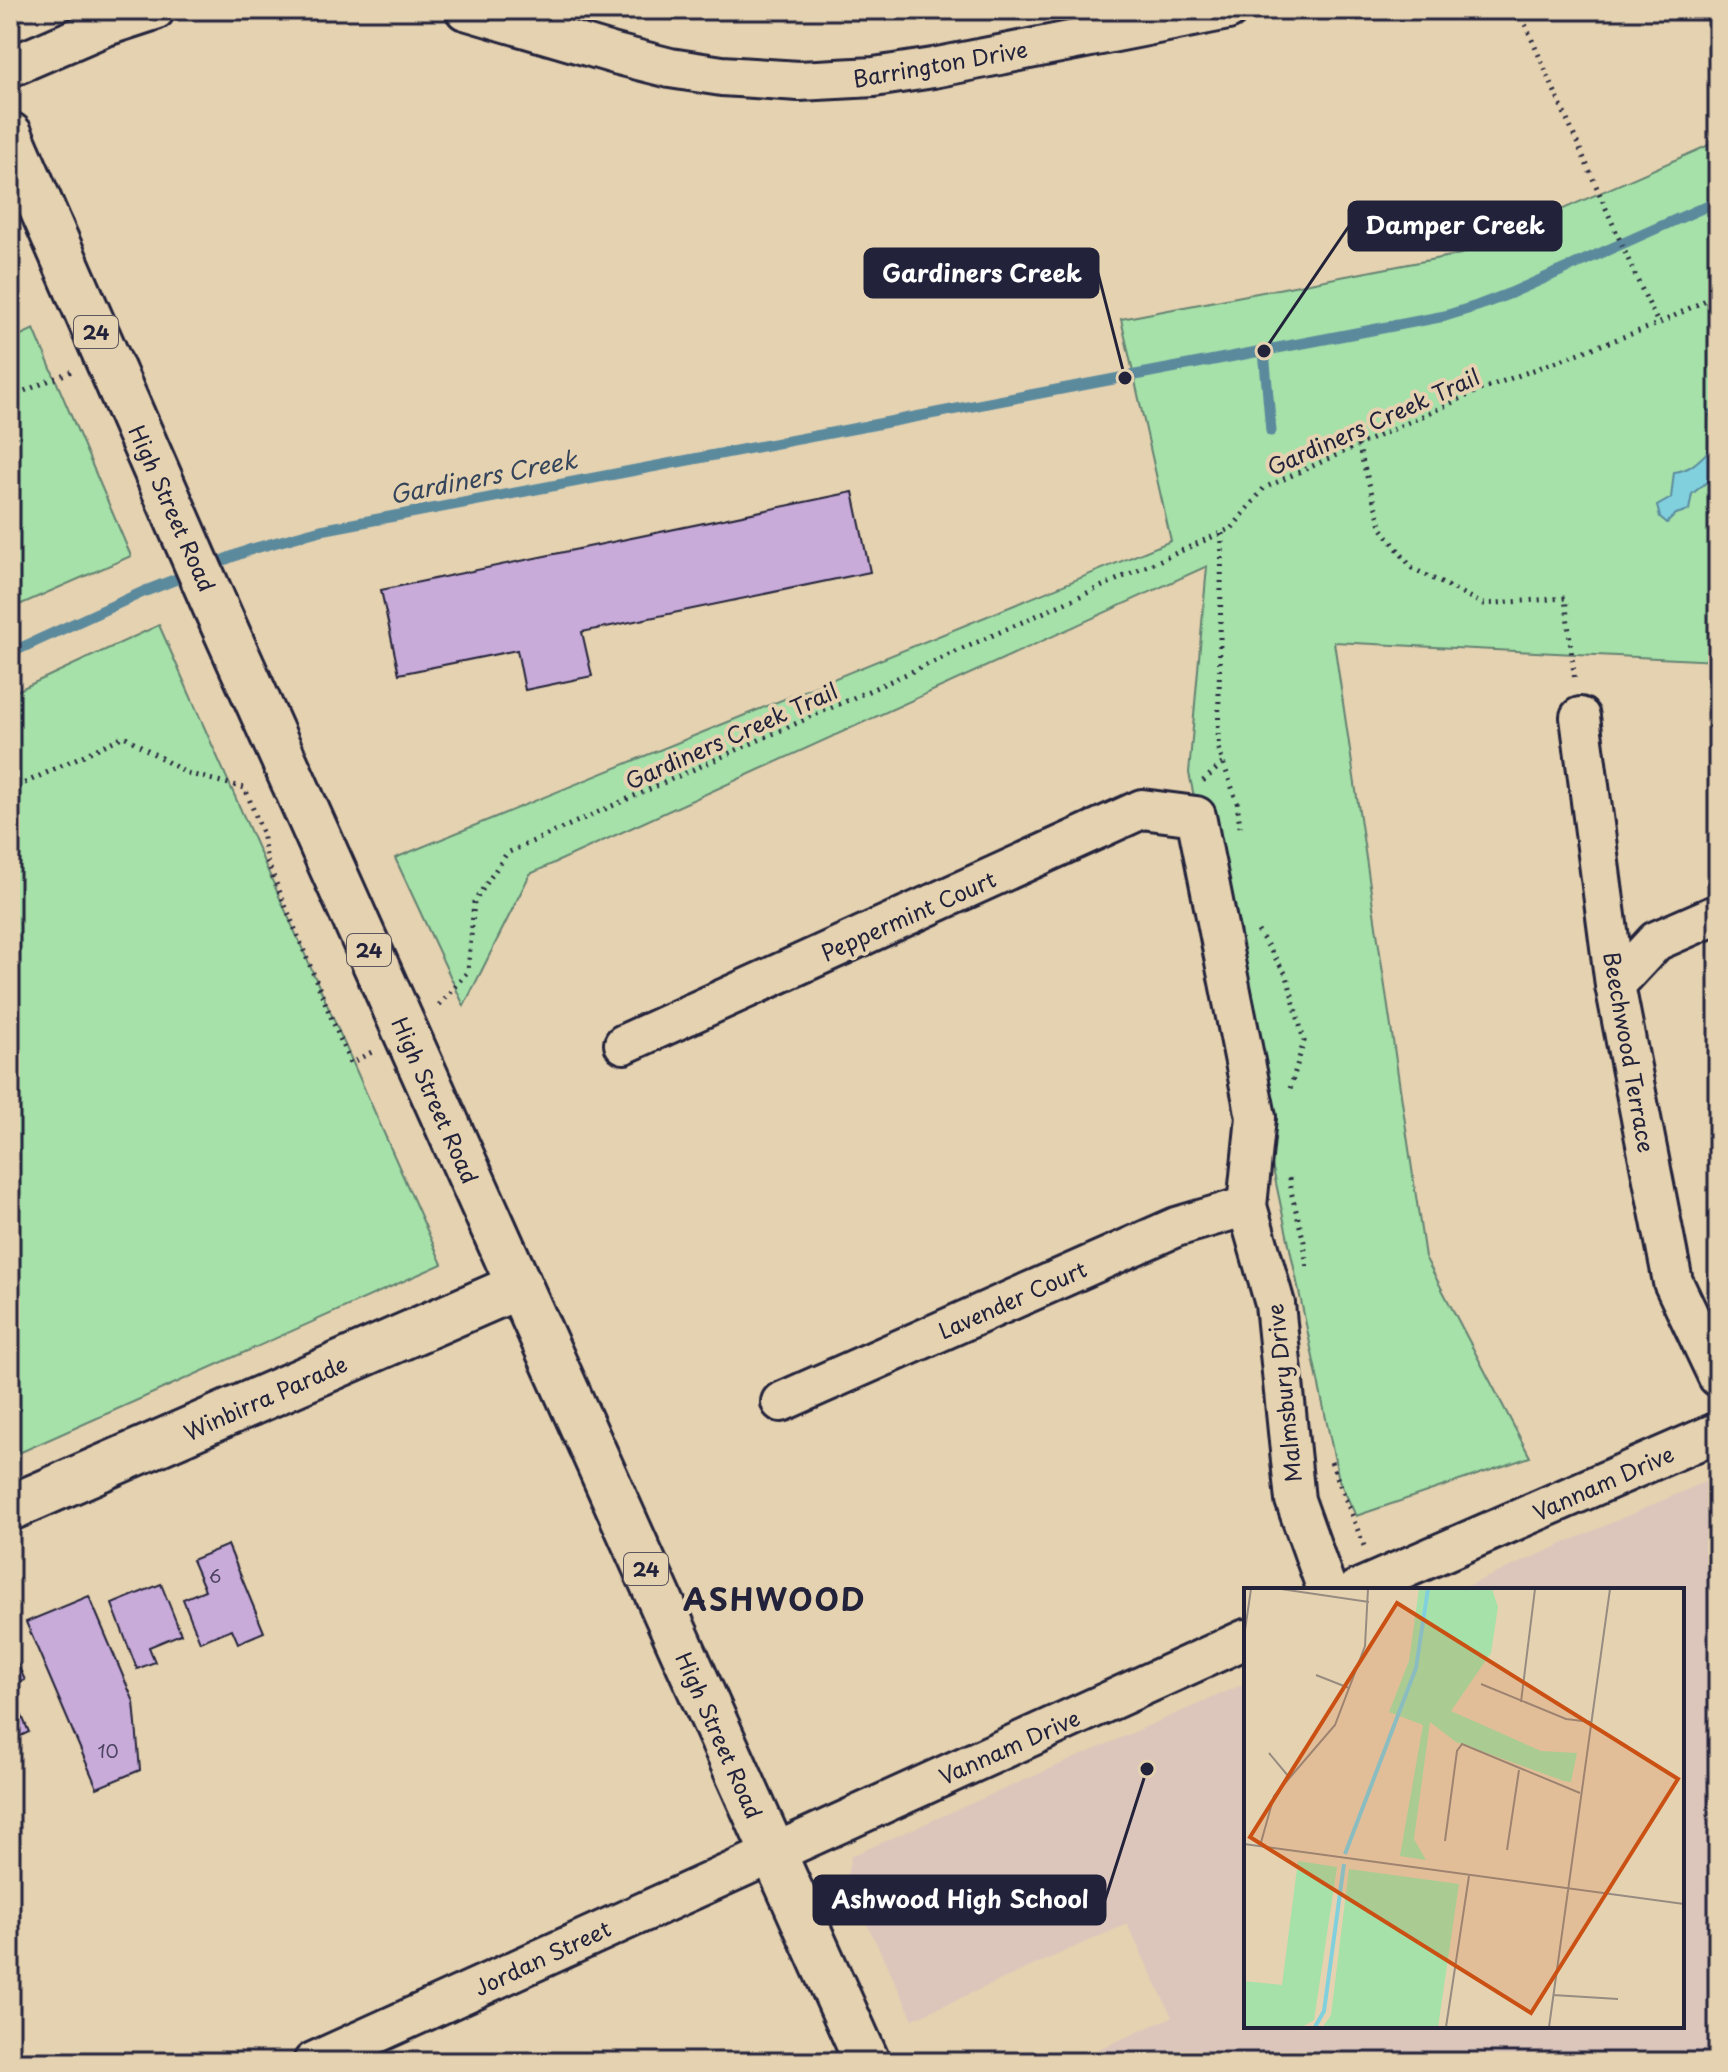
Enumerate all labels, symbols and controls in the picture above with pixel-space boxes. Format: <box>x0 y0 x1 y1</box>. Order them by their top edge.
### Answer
street label: Barrington Drive <box>850 31 1030 95</box>
callout: Damper Creek <box>1349 202 1561 250</box>
text: Damper Creek <box>1365 206 1545 242</box>
callout: Gardiners Creek <box>865 249 1098 297</box>
text: Gardiners Creek <box>882 254 1082 290</box>
road number: 24 <box>74 316 118 348</box>
street label: Gardiners Creek Trail <box>1261 359 1485 483</box>
street label: High Street Road <box>121 419 225 597</box>
water label: Gardiners Creek <box>386 440 581 512</box>
street label: Gardiners Creek Trail <box>619 673 843 797</box>
street label: Peppermint Court <box>815 862 1001 968</box>
road number: 24 <box>347 934 391 966</box>
street label: Beechwood Terrace <box>1596 949 1664 1155</box>
street label: High Street Road <box>384 1011 488 1189</box>
street label: Lavender Court <box>932 1252 1092 1346</box>
street label: Malmsbury Drive <box>1257 1302 1309 1484</box>
street label: Winbirra Parade <box>178 1346 352 1448</box>
street label: Vannam Drive <box>1527 1436 1679 1528</box>
road number: 24 <box>624 1553 668 1585</box>
house number: 6 <box>209 1562 221 1589</box>
district label: ASHWOOD <box>683 1576 867 1621</box>
inset map <box>1244 1588 1684 2028</box>
street label: High Street Road <box>668 1646 772 1824</box>
street label: Vannam Drive <box>933 1700 1085 1792</box>
house number: 10 <box>97 1737 119 1764</box>
callout: Ashwood High School <box>814 1876 1105 1924</box>
text: Ashwood High School <box>830 1880 1089 1916</box>
street label: Jordan Street <box>468 1911 616 2003</box>

